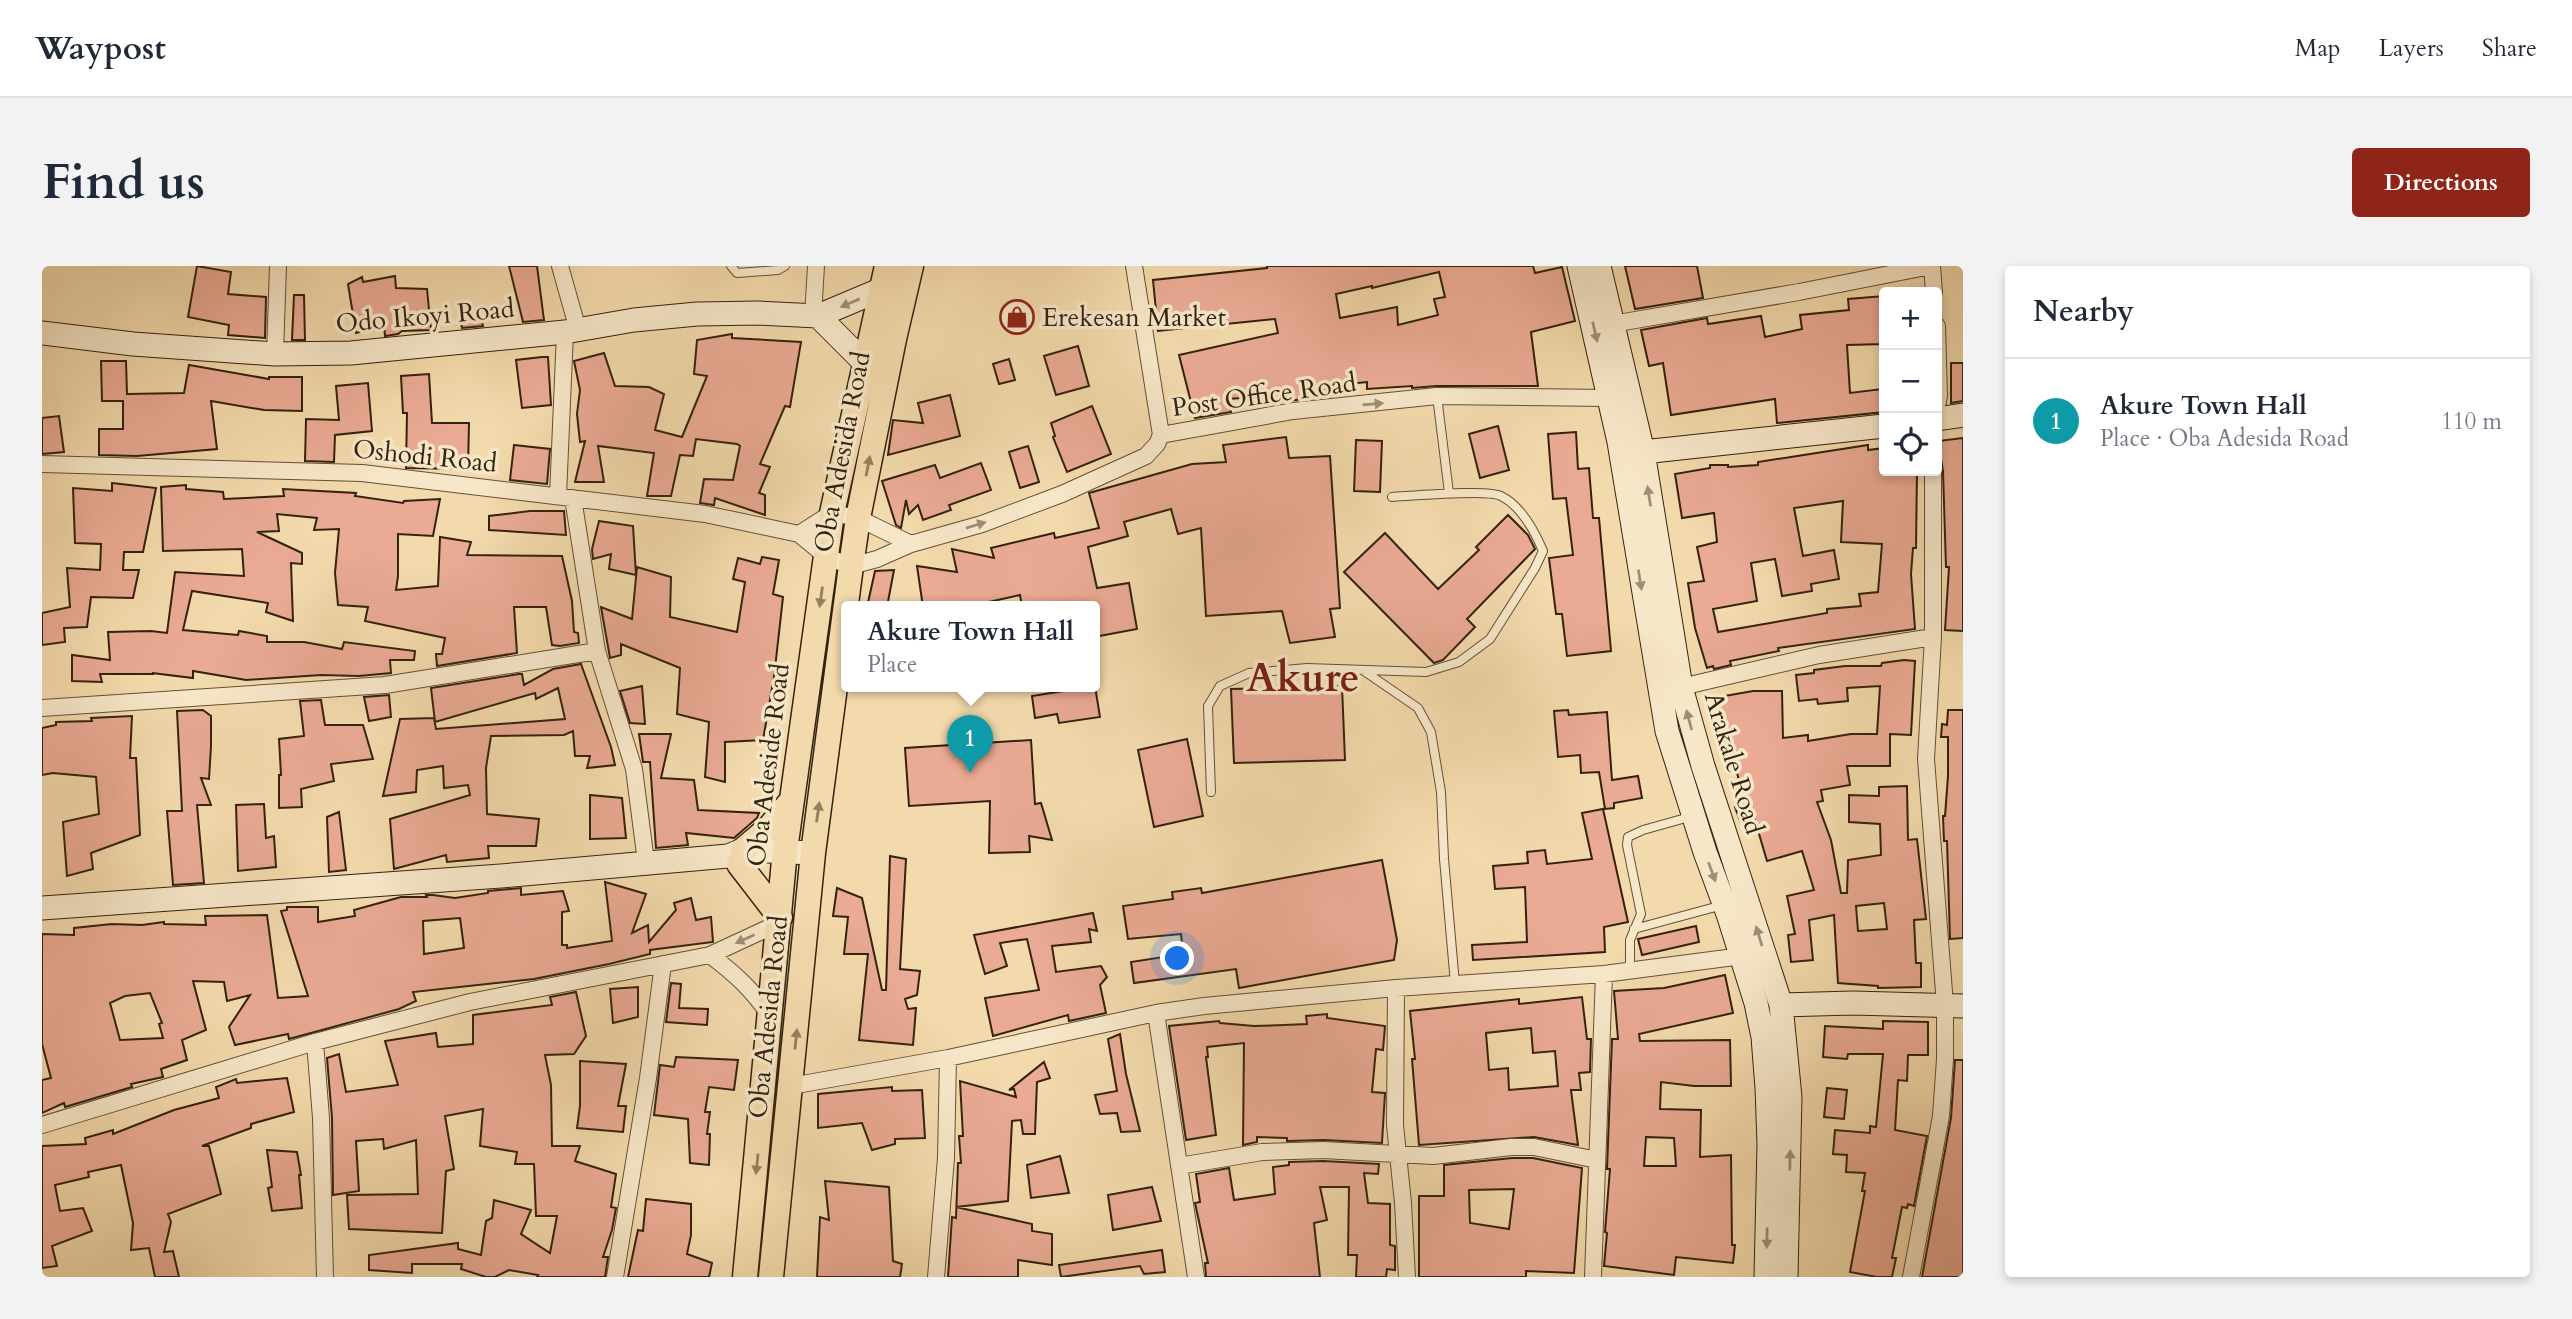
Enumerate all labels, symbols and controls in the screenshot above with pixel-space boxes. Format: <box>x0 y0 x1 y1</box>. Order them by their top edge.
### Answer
text: Waypost <box>35 26 166 71</box>
text: Map <box>2295 32 2341 65</box>
text: Layers <box>2379 32 2444 65</box>
text: Share <box>2482 32 2537 65</box>
button: Directions <box>2352 148 2530 217</box>
text: Find us <box>42 149 205 216</box>
map controls <box>1879 287 1942 476</box>
button: + <box>1879 287 1942 350</box>
street label: Odo Ikoyi Road <box>334 291 516 341</box>
text: Nearby <box>2033 291 2134 332</box>
one-way arrow <box>840 297 860 309</box>
shop icon: Erekesan Market <box>998 298 1036 336</box>
place label: Erekesan Market <box>1042 300 1226 335</box>
one-way arrow <box>1590 321 1601 343</box>
street label: Oba Adesida Road <box>805 348 879 555</box>
button: − <box>1879 350 1942 413</box>
street label: Post Office Road <box>1169 365 1359 425</box>
text: Akure Town Hall <box>2100 388 2307 423</box>
one-way arrow <box>1362 398 1384 409</box>
text: 1 <box>2050 406 2062 437</box>
text: 110 m <box>2441 406 2502 437</box>
button: locate <box>1879 413 1942 476</box>
text: Place · Oba Adesida Road <box>2100 423 2349 454</box>
street label: Oshodi Road <box>351 431 499 481</box>
one-way arrow <box>863 455 874 477</box>
one-way arrow <box>1644 485 1655 507</box>
one-way arrow <box>966 519 987 529</box>
one-way arrow <box>1635 569 1646 591</box>
one-way arrow <box>815 586 826 608</box>
popup <box>841 601 1100 692</box>
text: Akure Town Hall <box>867 614 1074 649</box>
text: Place <box>867 649 917 680</box>
district label: Akure <box>1246 651 1360 706</box>
street label: Oba Adeside Road <box>738 661 798 869</box>
street label: Arakale Road <box>1696 688 1772 839</box>
one-way arrow <box>1683 709 1694 731</box>
pin: 1 <box>947 715 993 773</box>
one-way arrow <box>813 801 824 823</box>
one-way arrow <box>1707 861 1718 882</box>
street label: Oba Adesida Road <box>740 914 796 1120</box>
one-way arrow <box>1753 926 1763 947</box>
one-way arrow <box>734 934 755 945</box>
your location <box>1160 941 1194 975</box>
one-way arrow <box>791 1027 802 1049</box>
one-way arrow <box>1784 1149 1796 1171</box>
one-way arrow <box>751 1153 762 1175</box>
one-way arrow <box>1761 1227 1773 1249</box>

